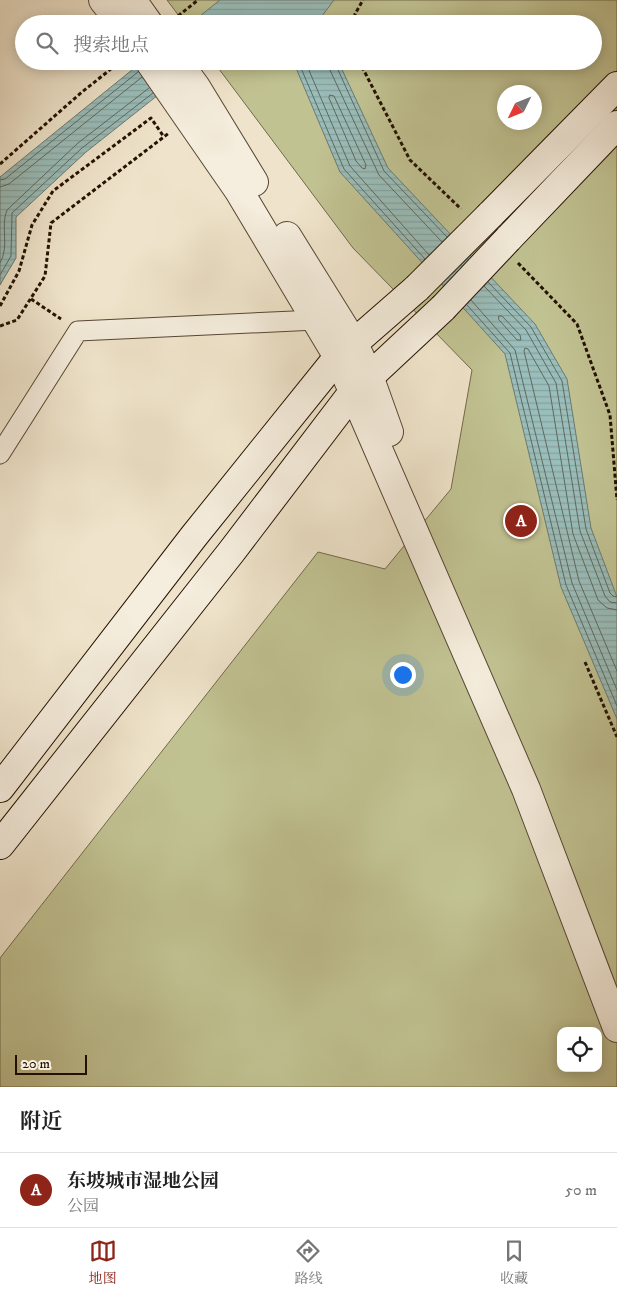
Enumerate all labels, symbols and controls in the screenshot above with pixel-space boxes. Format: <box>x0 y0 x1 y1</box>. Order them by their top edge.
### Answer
search box <box>15 15 602 70</box>
icon: search <box>33 29 61 57</box>
text: 搜索地点 <box>73 34 149 57</box>
north arrow <box>497 85 542 130</box>
pin: A <box>505 502 537 540</box>
your location <box>390 662 416 688</box>
map controls <box>557 1027 602 1072</box>
button: locate <box>557 1027 602 1072</box>
scale bar <box>15 1052 88 1075</box>
text: 20 m <box>22 1055 50 1073</box>
text: 附近 <box>20 1109 62 1135</box>
text: 东坡城市湿地公园 <box>67 1170 219 1193</box>
text: A <box>31 1180 41 1200</box>
text: 50 m <box>565 1180 597 1200</box>
text: 公园 <box>67 1196 99 1216</box>
tab: 地图 <box>89 1237 117 1288</box>
tab: 路线 <box>294 1237 322 1288</box>
tab: 收藏 <box>500 1237 528 1288</box>

